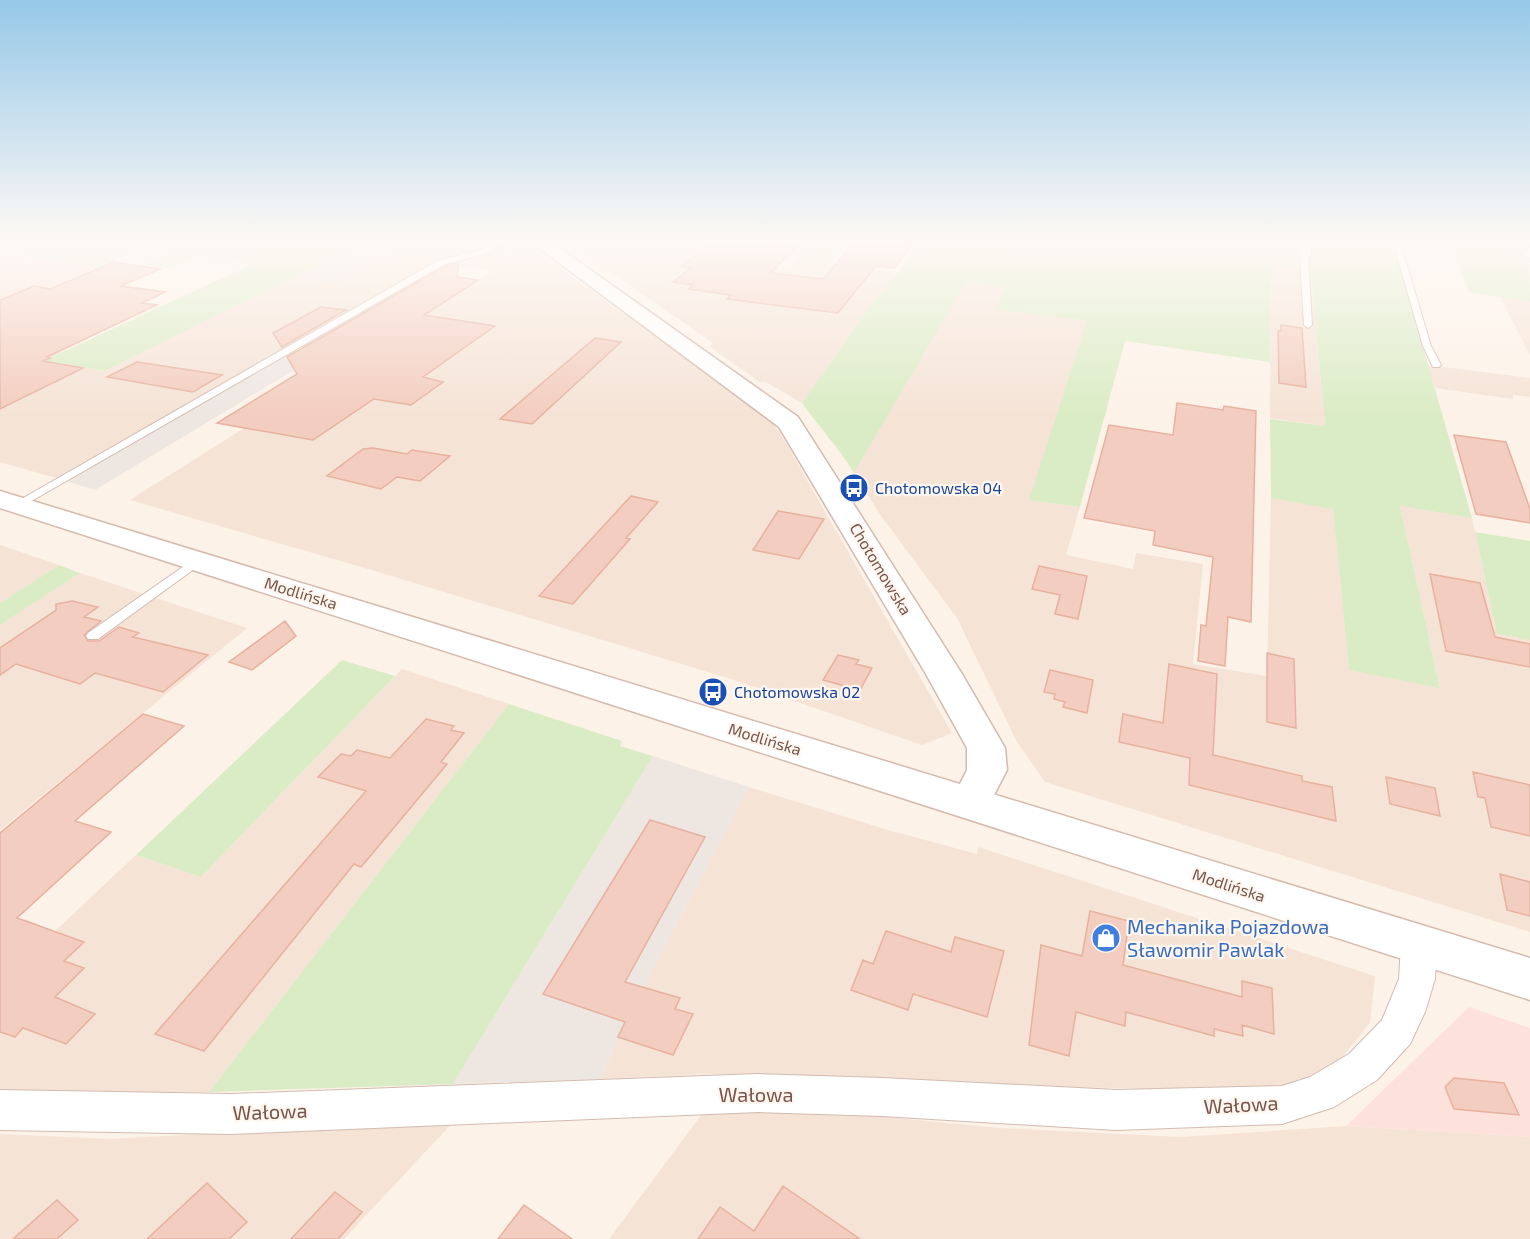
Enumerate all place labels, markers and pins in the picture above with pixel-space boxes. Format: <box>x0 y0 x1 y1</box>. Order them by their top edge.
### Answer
bus stop icon: Chotomowska 04 <box>838 472 870 504</box>
place label: Chotomowska 04 <box>875 478 1002 497</box>
bus stop icon: Chotomowska 02 <box>697 676 729 708</box>
place label: Chotomowska 02 <box>734 682 860 701</box>
place label: Mechanika Pojazdowa Sławomir Pawlak <box>1127 914 1329 961</box>
shop icon: Mechanika Pojazdowa Sławomir Pawlak <box>1090 922 1122 954</box>

